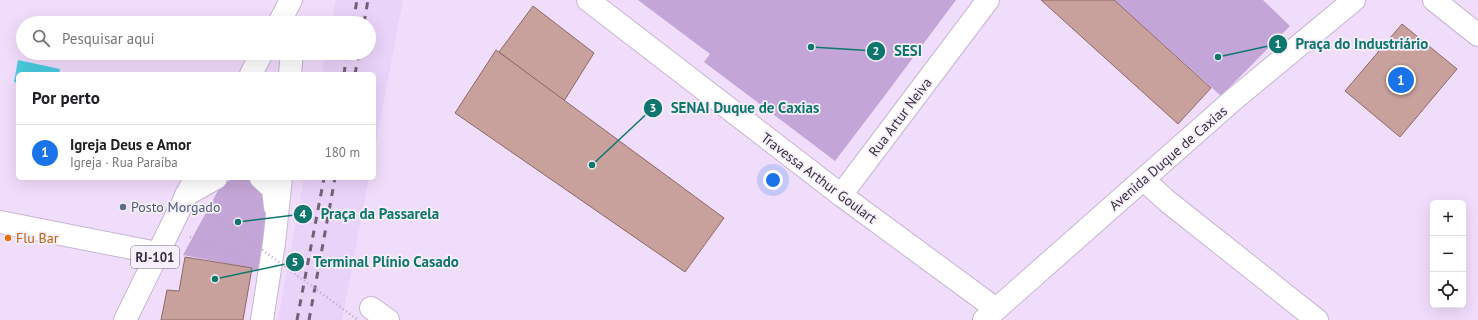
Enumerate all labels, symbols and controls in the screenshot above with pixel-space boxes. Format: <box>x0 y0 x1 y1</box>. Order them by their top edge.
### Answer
search box <box>16 16 376 60</box>
icon: search <box>30 27 52 49</box>
text: Pesquisar aqui <box>62 29 154 48</box>
callout: Praça do Industriário <box>1268 31 1437 58</box>
text: Praça do Industriário <box>1296 34 1428 53</box>
text: 1 <box>1275 36 1281 51</box>
callout: SESI <box>866 37 930 64</box>
text: SESI <box>894 41 922 60</box>
text: 2 <box>873 43 879 58</box>
pin: 1 <box>1388 65 1414 95</box>
street label: Rua Artur Neiva <box>864 74 936 160</box>
text: Por perto <box>32 87 100 109</box>
callout: SENAI Duque de Caxias <box>643 95 828 122</box>
text: SENAI Duque de Caxias <box>671 98 819 117</box>
text: 3 <box>650 100 656 115</box>
street label: Avenida Duque de Caxias <box>1105 102 1231 214</box>
street label: Travessa Arthur Goulart <box>758 129 881 228</box>
text: Igreja Deus e Amor <box>70 135 191 154</box>
text: 1 <box>41 144 49 161</box>
text: 180 m <box>325 144 360 161</box>
text: Igreja · Rua Paraíba <box>70 154 178 171</box>
your location <box>763 170 783 190</box>
place label: Posto Morgado <box>131 198 220 216</box>
map controls <box>1430 200 1466 308</box>
button: + <box>1430 200 1466 236</box>
callout: Praça da Passarela <box>293 201 447 228</box>
marker: Posto Morgado <box>118 202 128 212</box>
text: Praça da Passarela <box>321 204 439 223</box>
text: 4 <box>300 206 307 221</box>
place label: Flu Bar <box>16 229 59 247</box>
marker: Flu Bar <box>3 233 13 243</box>
button: − <box>1430 236 1466 272</box>
road number: RJ-101 <box>131 246 179 268</box>
callout: Terminal Plínio Casado <box>285 249 467 276</box>
text: Terminal Plínio Casado <box>313 252 459 271</box>
text: 5 <box>292 254 298 269</box>
button: locate <box>1430 272 1466 308</box>

